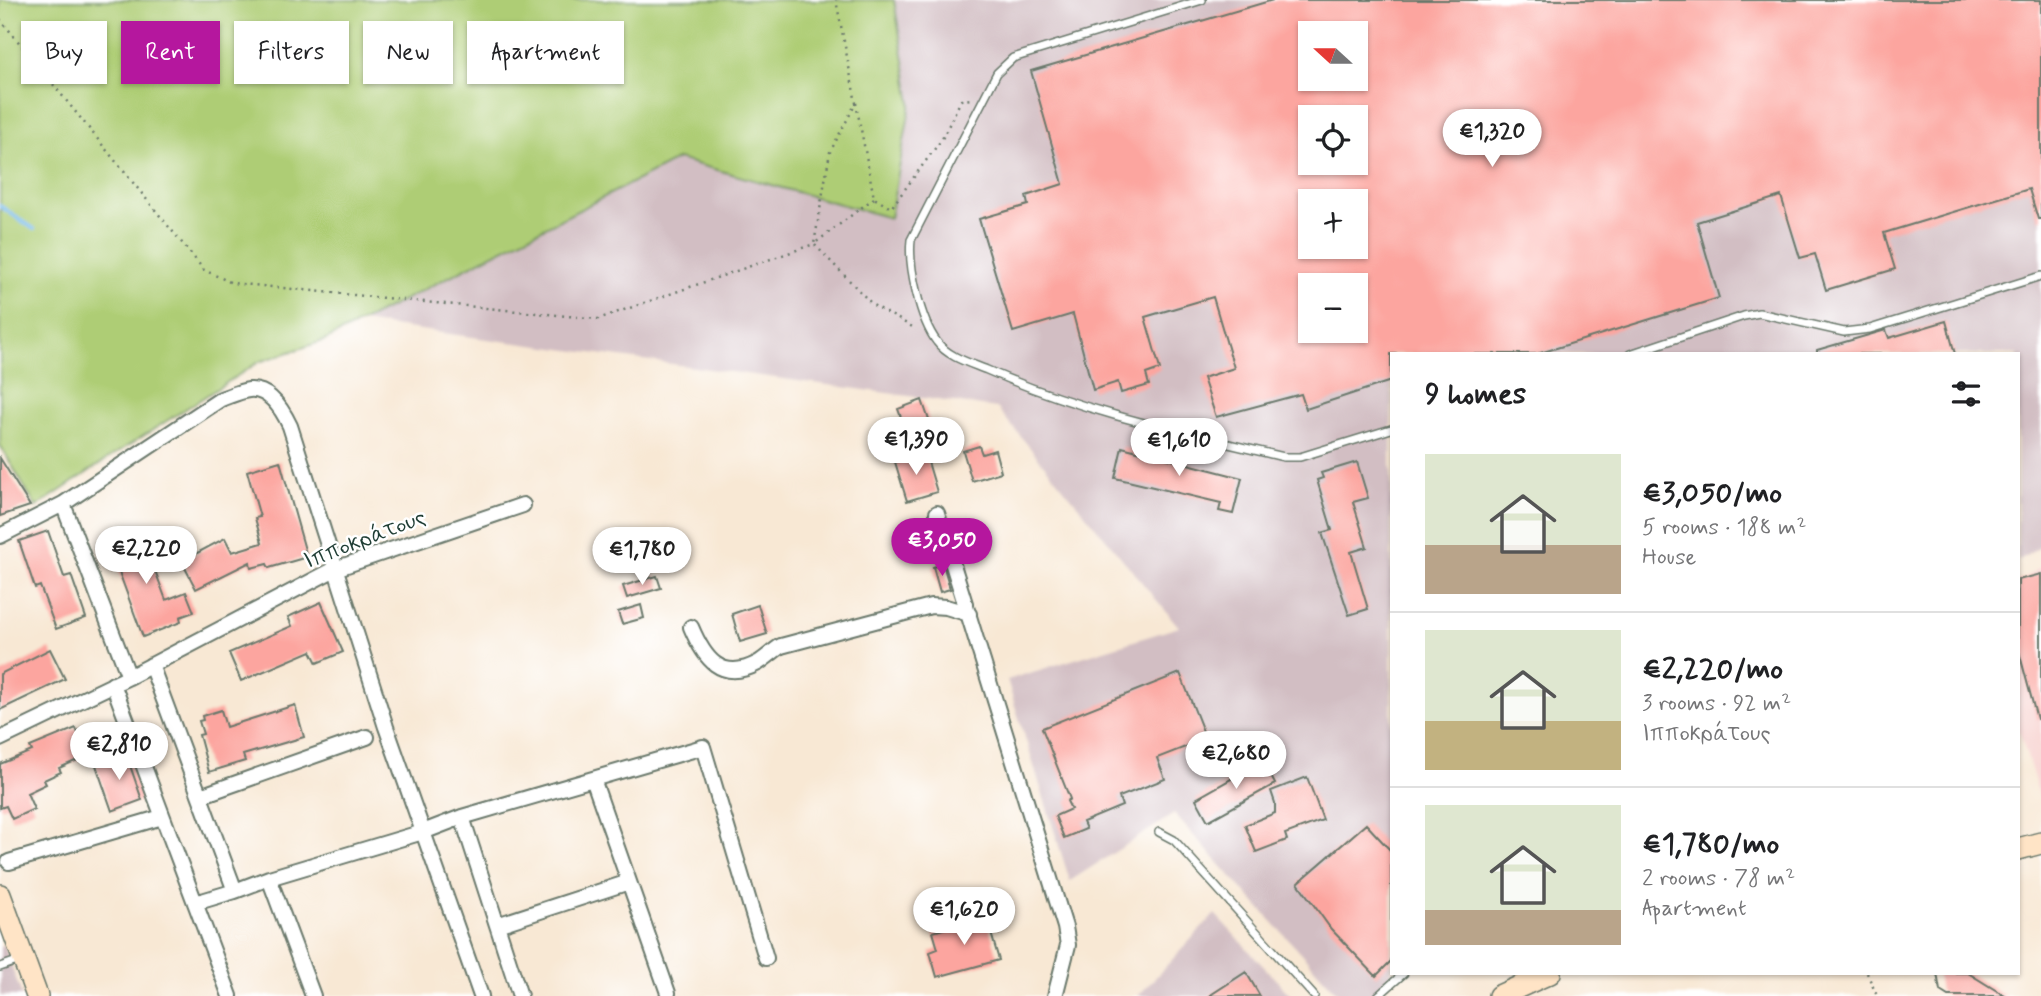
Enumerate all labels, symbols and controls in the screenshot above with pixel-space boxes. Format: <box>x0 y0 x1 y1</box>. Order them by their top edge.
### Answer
chip: Buy <box>21 21 107 84</box>
chip: Rent <box>121 21 220 84</box>
chip: Filters <box>234 21 349 84</box>
chip: New <box>363 21 453 84</box>
chip: Apartment <box>467 21 624 84</box>
north arrow <box>1298 21 1368 91</box>
map controls <box>1298 21 1368 343</box>
button: locate <box>1298 105 1368 175</box>
pin: €1,320 <box>1435 110 1549 169</box>
text: €1,320 <box>1459 117 1525 147</box>
button: + <box>1298 189 1368 259</box>
button: − <box>1298 273 1368 343</box>
text: 9 homes <box>1425 375 1526 414</box>
icon: filters <box>1947 375 1985 413</box>
pin: €1,390 <box>859 418 973 477</box>
pin: €1,610 <box>1122 419 1236 478</box>
text: €1,390 <box>883 425 949 455</box>
text: €1,610 <box>1147 426 1211 456</box>
text: €3,050/mo <box>1642 474 1782 513</box>
icon: home <box>1481 482 1565 566</box>
street label: Ιπποκράτους <box>299 503 430 577</box>
text: 5 rooms · 188 m² <box>1642 513 1806 543</box>
pin: €3,050 <box>885 518 999 578</box>
pin: €2,220 <box>89 526 203 586</box>
text: €3,050 <box>907 526 977 556</box>
pin: €1,780 <box>585 528 699 587</box>
text: €2,220 <box>111 534 181 564</box>
text: €1,780 <box>608 535 676 565</box>
text: House <box>1642 543 1696 573</box>
text: €2,220/mo <box>1642 650 1783 689</box>
icon: home <box>1481 658 1565 742</box>
text: 3 rooms · 92 m² <box>1642 689 1791 719</box>
text: Ιπποκράτους <box>1642 719 1771 749</box>
pin: €2,810 <box>62 722 176 782</box>
text: €2,810 <box>86 730 152 760</box>
pin: €2,680 <box>1179 732 1293 791</box>
text: €2,680 <box>1201 739 1271 769</box>
text: €1,780/mo <box>1642 825 1779 864</box>
icon: home <box>1481 833 1565 917</box>
text: 2 rooms · 78 m² <box>1642 864 1795 894</box>
pin: €1,620 <box>907 888 1021 947</box>
text: Apartment <box>1642 894 1747 924</box>
text: €1,620 <box>929 895 999 925</box>

